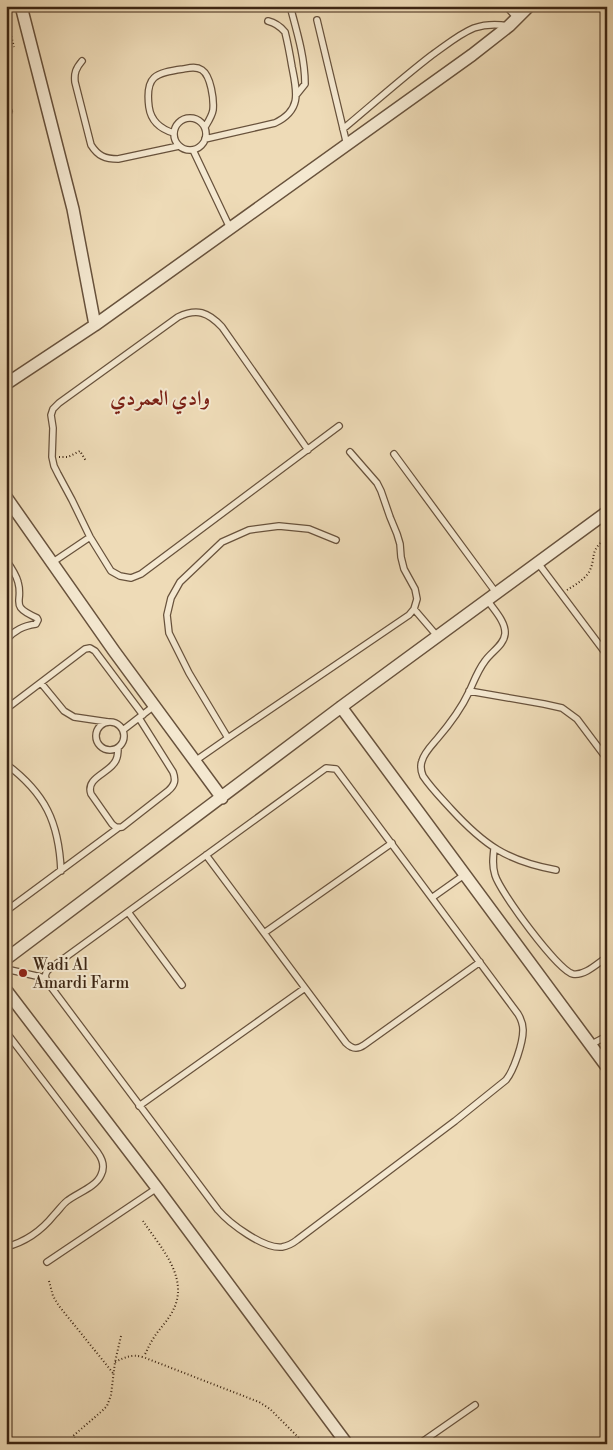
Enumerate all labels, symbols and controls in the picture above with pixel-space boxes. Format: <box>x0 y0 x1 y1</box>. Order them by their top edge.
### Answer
district label: وادي العمردي <box>110 386 210 415</box>
place label: Wadi Al Amardi Farm <box>32 955 129 993</box>
marker: Wadi Al Amardi Farm <box>17 967 29 979</box>

